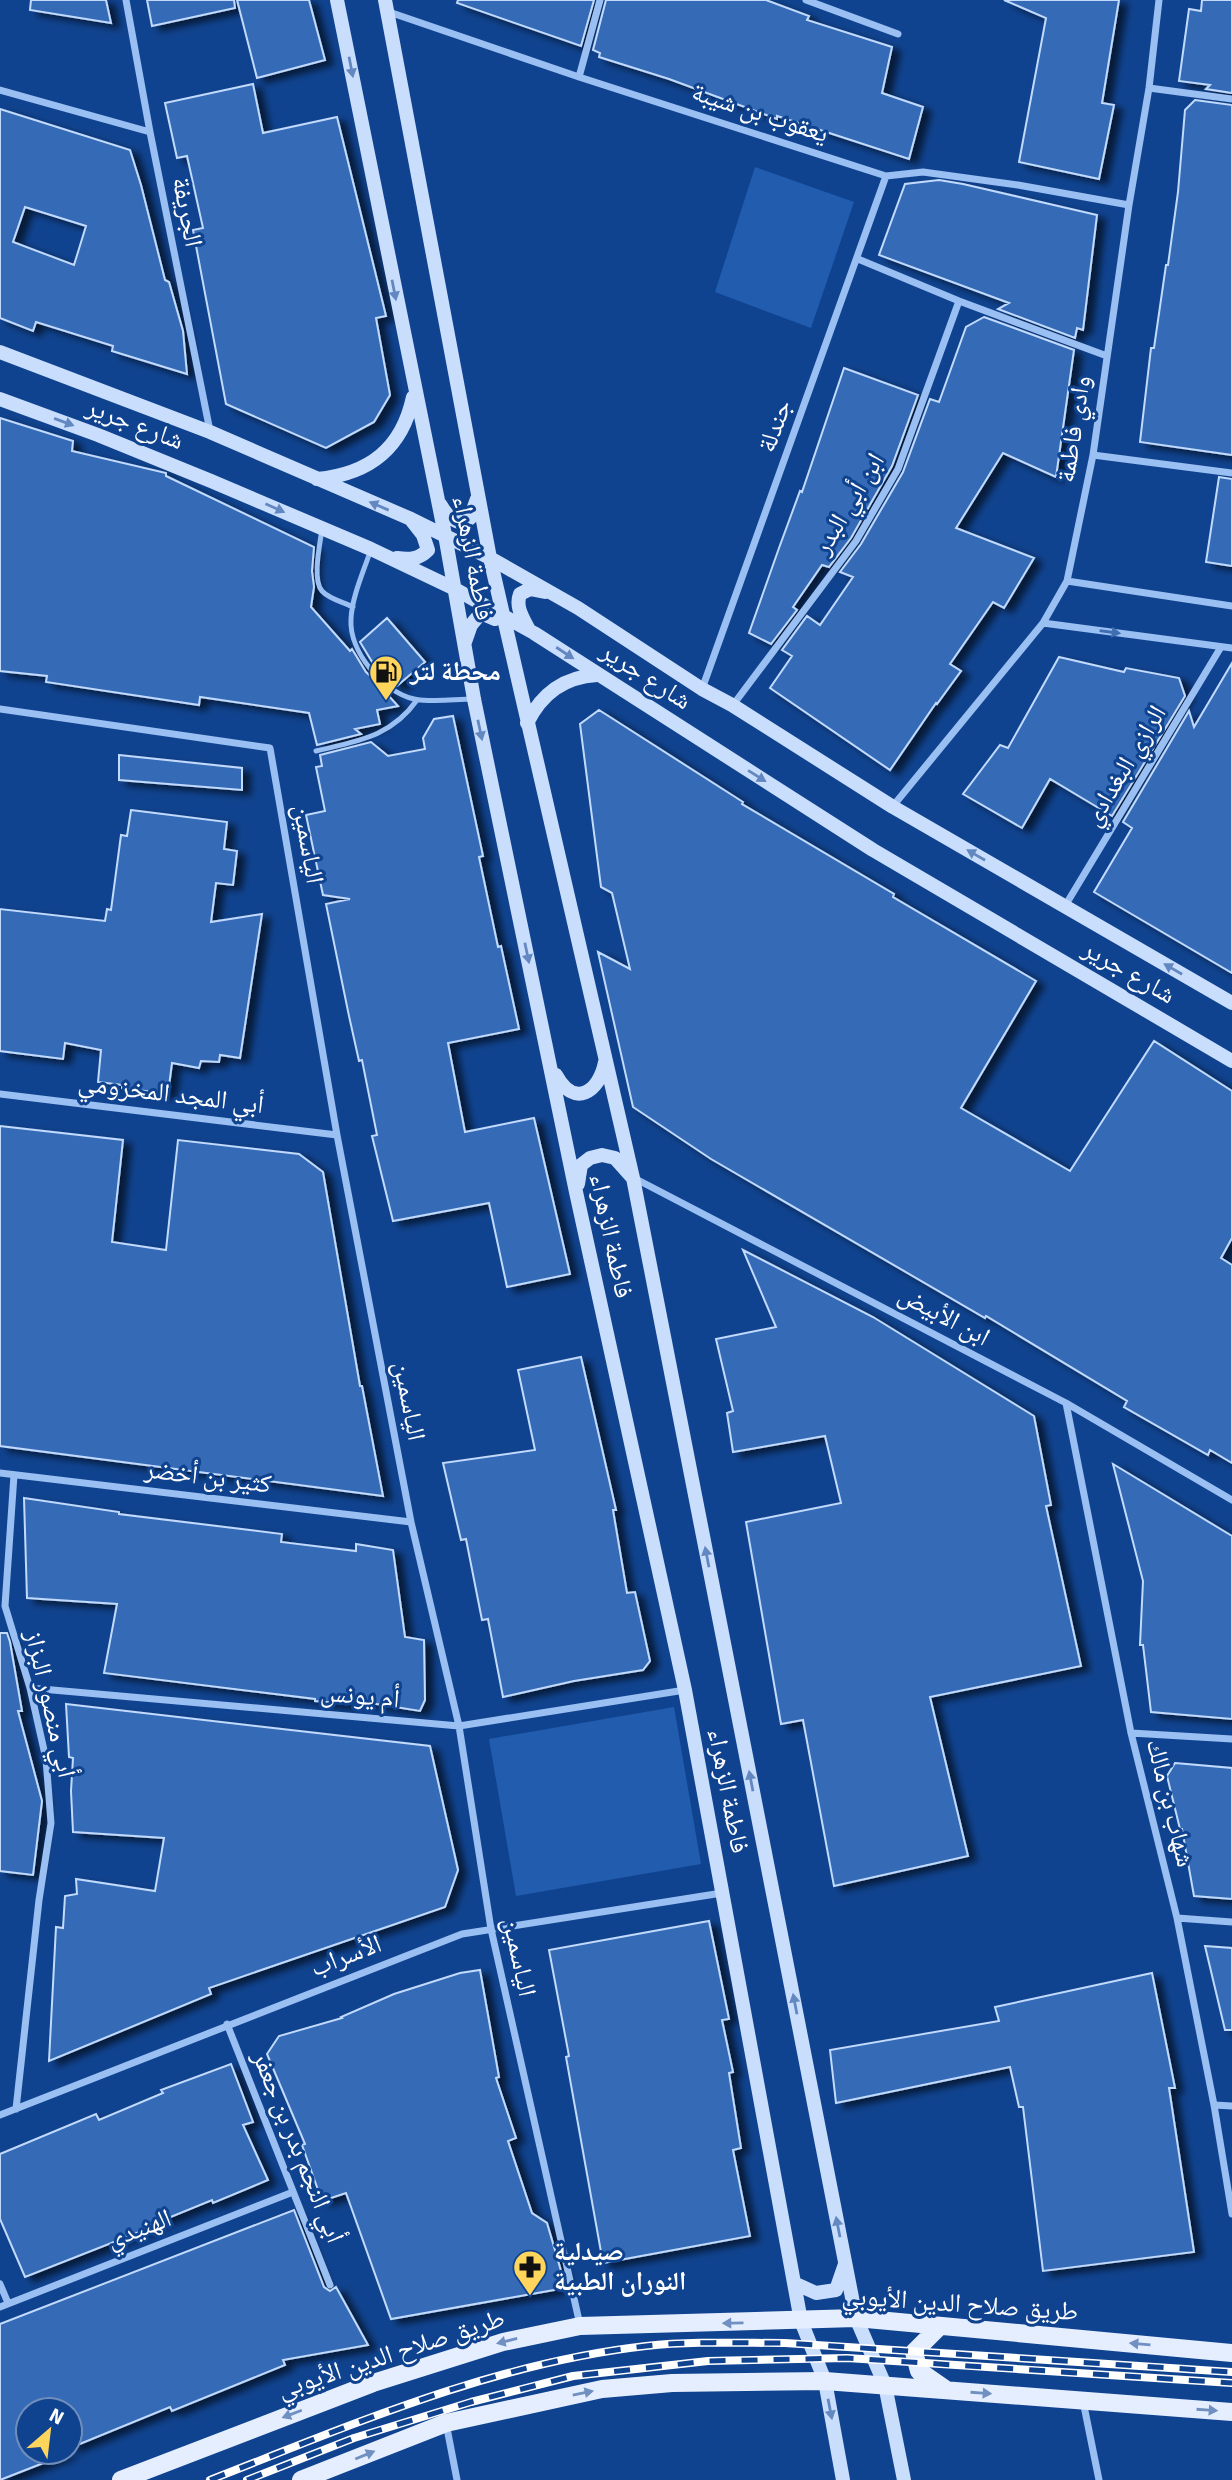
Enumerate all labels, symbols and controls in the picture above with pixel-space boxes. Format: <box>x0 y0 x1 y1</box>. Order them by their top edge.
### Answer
one-way arrow <box>345 56 356 78</box>
street label: يعقوب بن شيبة <box>688 76 832 150</box>
street label: الجريفة <box>165 174 209 250</box>
one-way arrow <box>389 279 400 301</box>
street label: وادي فاطمة <box>1050 373 1102 485</box>
street label: شارع جرير <box>81 390 188 457</box>
street label: جندلة <box>751 395 799 457</box>
one-way arrow <box>54 417 75 428</box>
street label: ابن أبي البدر <box>805 447 895 563</box>
street label: فاطمة الزهراء <box>445 493 501 623</box>
one-way arrow <box>368 500 389 511</box>
one-way arrow <box>265 502 285 514</box>
one-way arrow <box>1099 627 1121 638</box>
street label: شارع جرير <box>594 634 697 717</box>
one-way arrow <box>556 647 575 660</box>
fuel station icon: محطة لتر <box>367 653 405 702</box>
place label: محطة لتر <box>409 656 501 688</box>
street label: الرازي البغدادي <box>1076 700 1177 834</box>
one-way arrow <box>475 719 486 741</box>
one-way arrow <box>747 770 767 783</box>
street label: الياسمين <box>285 802 331 886</box>
one-way arrow <box>966 849 985 862</box>
street label: شارع جرير <box>1076 932 1181 1011</box>
one-way arrow <box>521 942 532 964</box>
one-way arrow <box>1163 963 1182 975</box>
street label: أبي المجد المخزومي <box>76 1066 266 1125</box>
street label: فاطمة الزهراء <box>582 1171 640 1301</box>
street label: ابن الأبيض <box>893 1279 995 1353</box>
street label: الياسمين <box>386 1359 432 1443</box>
street label: كثير بن أخضر <box>142 1453 273 1501</box>
one-way arrow <box>702 1546 713 1568</box>
street label: أبي منصور البزاز <box>14 1626 83 1782</box>
street label: أم يونس <box>319 1676 401 1716</box>
street label: فاطمة الزهراء <box>700 1726 756 1856</box>
street label: شهاب بن مالك <box>1139 1736 1201 1870</box>
one-way arrow <box>745 1769 756 1791</box>
street label: الياسمين <box>495 1915 543 1999</box>
street label: الأسراب <box>306 1928 386 1984</box>
one-way arrow <box>789 1993 800 2015</box>
street label: أبي النجم بدر بن جعفر <box>241 2045 352 2249</box>
street label: الهنيدي <box>102 2202 177 2259</box>
one-way arrow <box>833 2216 844 2238</box>
place label: صيدلية النوران الطبية <box>554 2236 686 2298</box>
pharmacy icon: صيدلية النوران الطبية <box>511 2248 549 2297</box>
street label: طريق صلاح الدين الأيوبي <box>840 2280 1079 2332</box>
street label: طريق صلاح الدين الأيوبي <box>273 2302 510 2409</box>
one-way arrow <box>722 2317 744 2329</box>
one-way arrow <box>496 2336 518 2347</box>
one-way arrow <box>1128 2338 1150 2349</box>
one-way arrow <box>572 2387 594 2398</box>
one-way arrow <box>970 2388 992 2399</box>
north arrow <box>14 2396 84 2466</box>
one-way arrow <box>825 2398 836 2420</box>
text: N <box>45 2403 68 2431</box>
one-way arrow <box>1197 2405 1219 2416</box>
one-way arrow <box>281 2409 302 2420</box>
one-way arrow <box>354 2449 375 2460</box>

